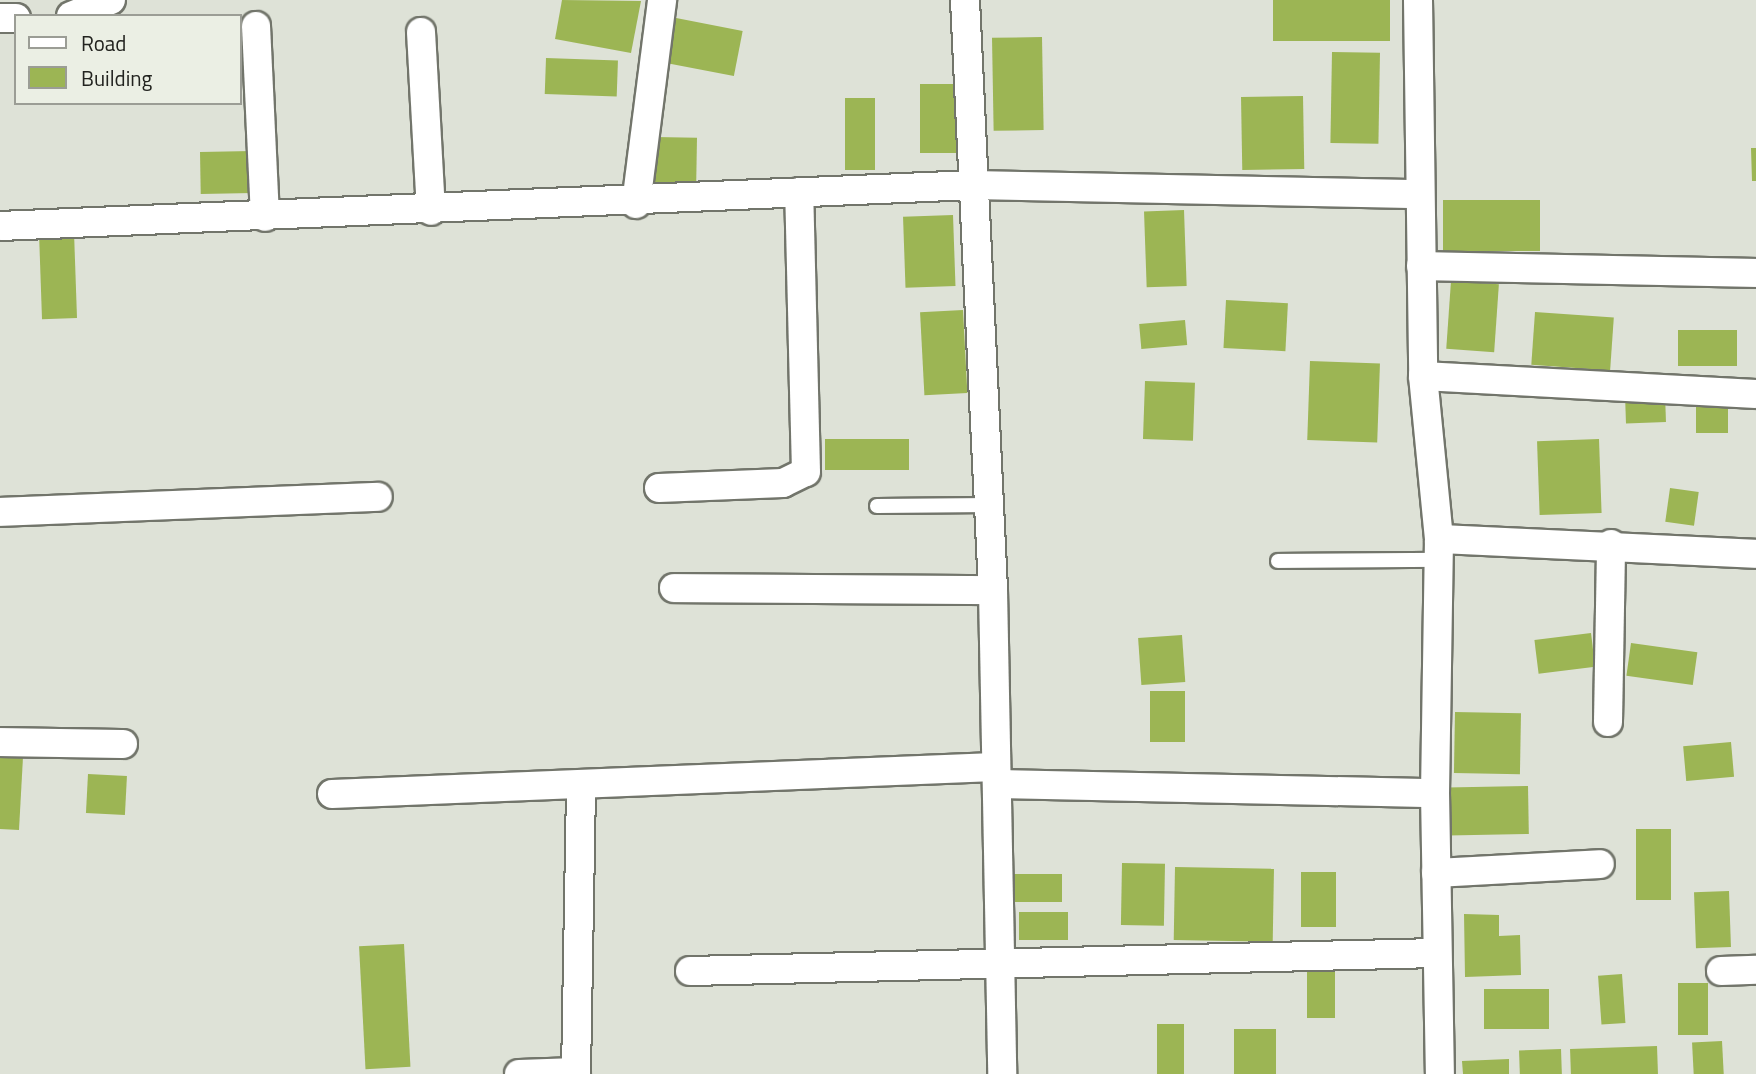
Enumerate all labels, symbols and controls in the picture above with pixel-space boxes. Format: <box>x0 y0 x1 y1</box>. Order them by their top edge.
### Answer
legend <box>14 14 242 105</box>
text: Road <box>81 27 126 59</box>
text: Building <box>81 62 152 94</box>

